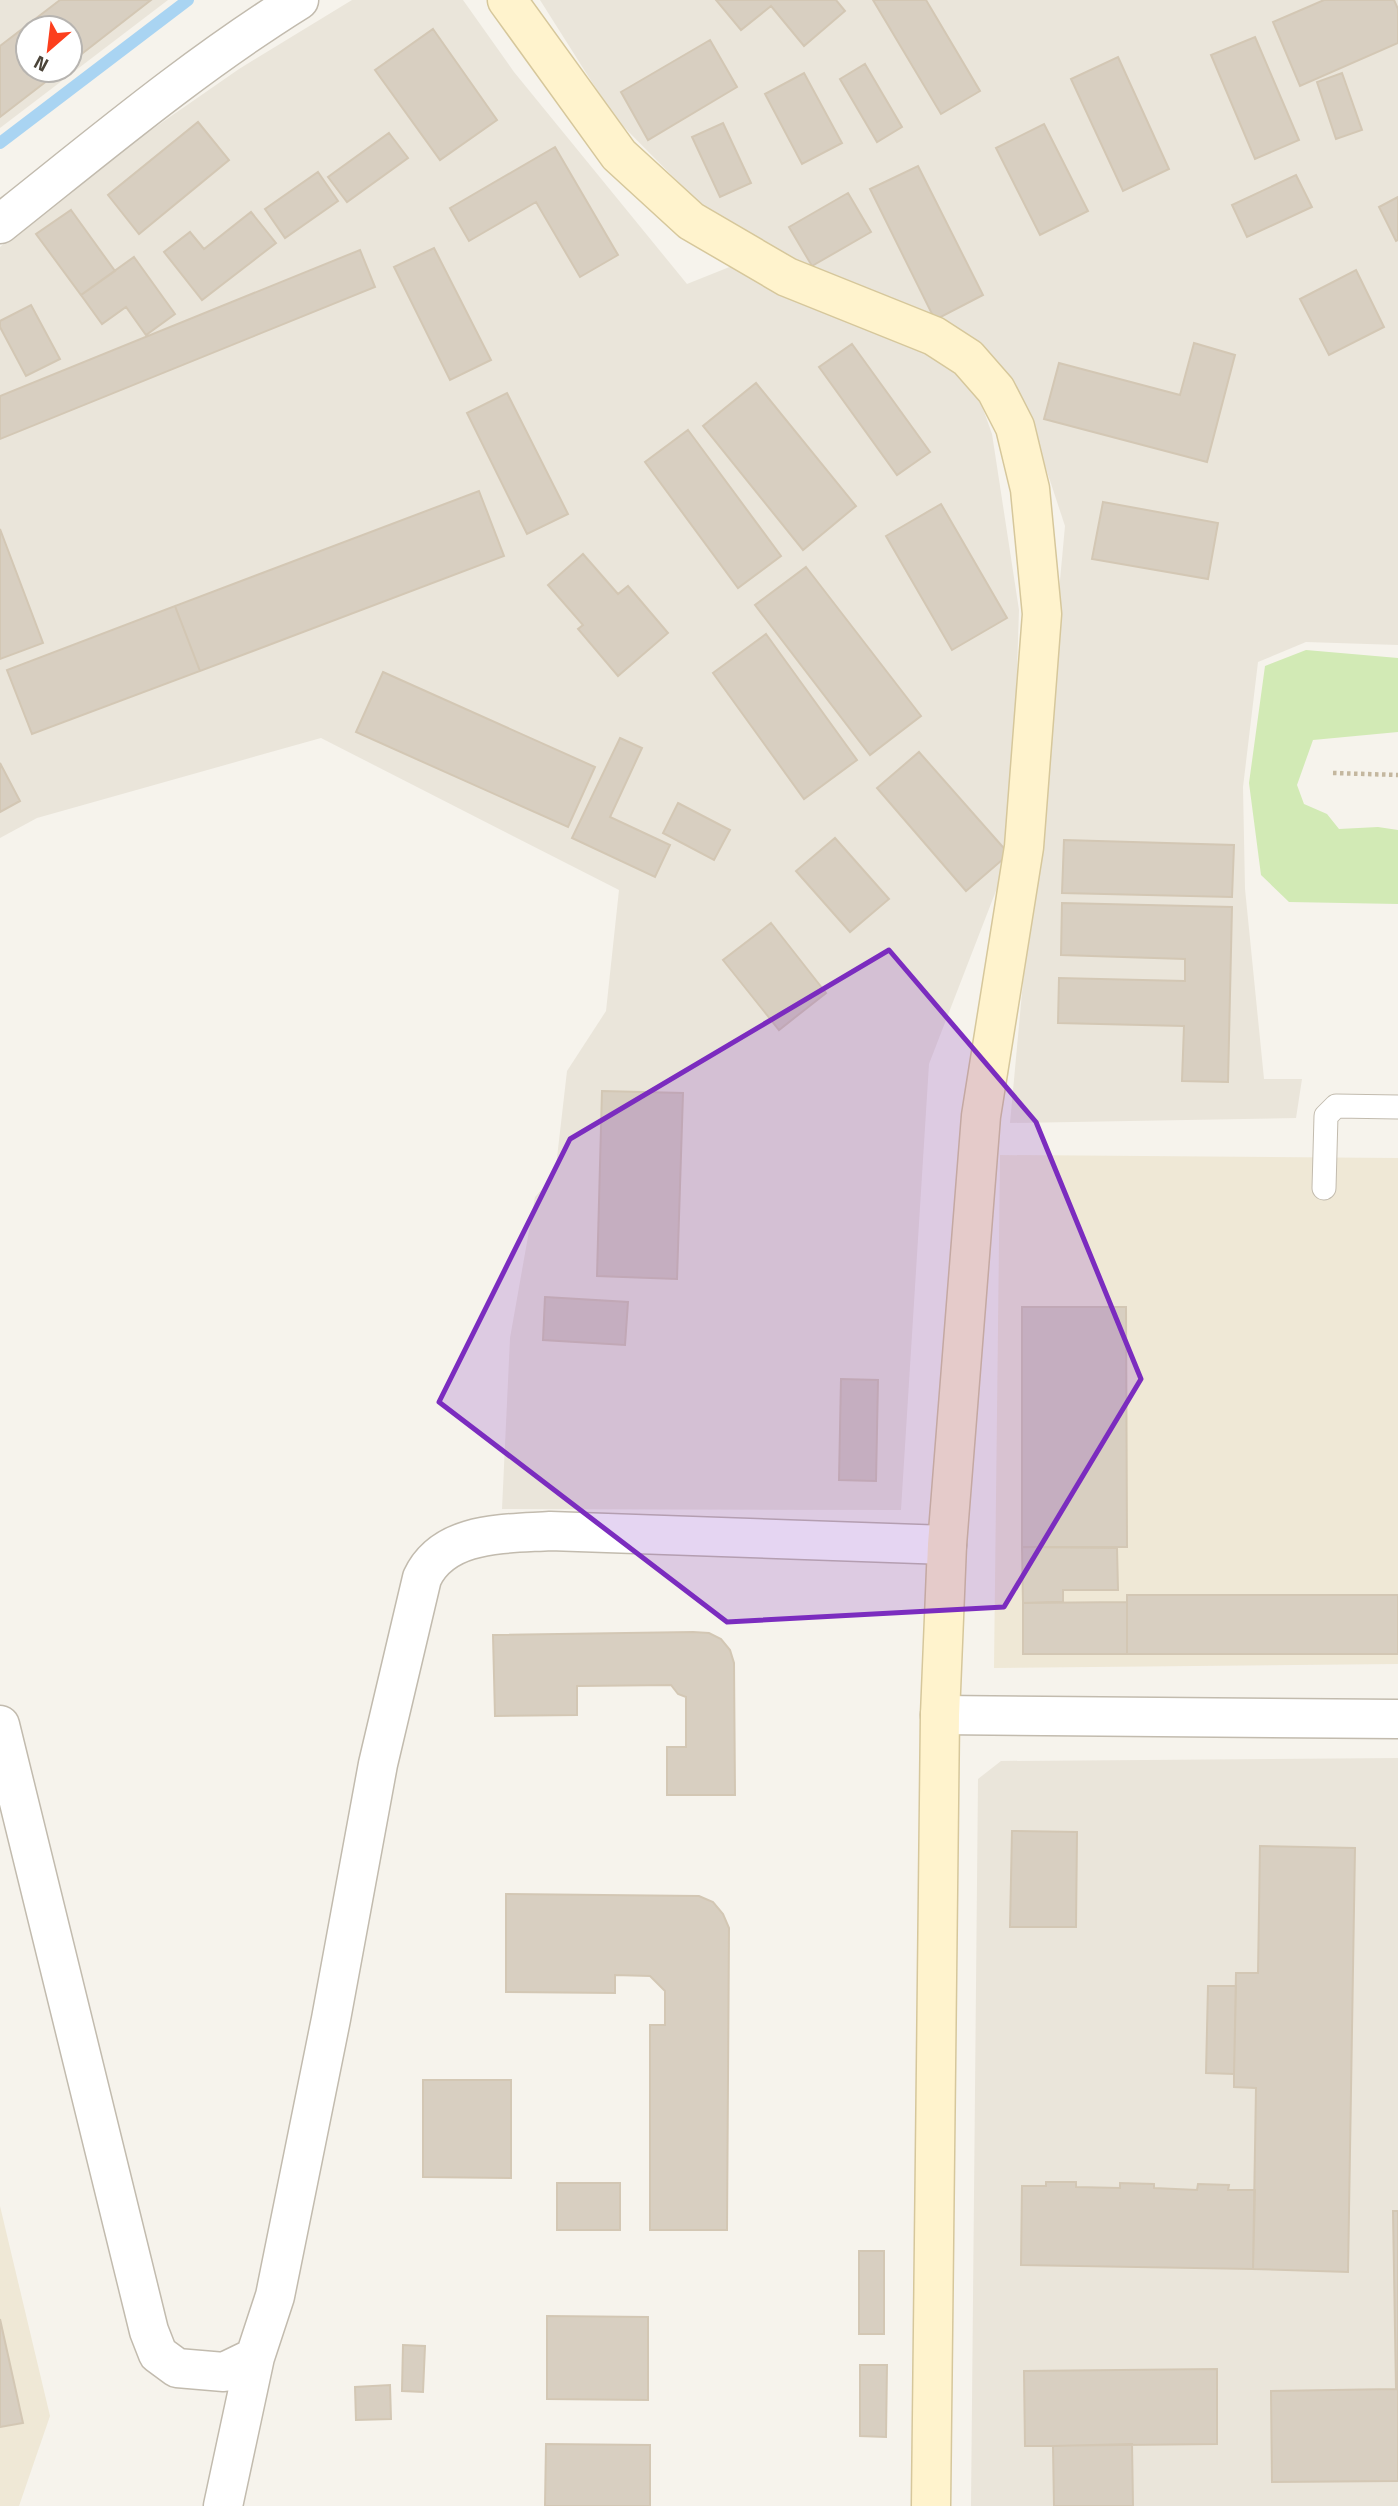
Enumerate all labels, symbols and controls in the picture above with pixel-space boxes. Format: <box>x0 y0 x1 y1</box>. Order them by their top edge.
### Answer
north arrow <box>14 14 84 84</box>
text: N <box>28 49 53 80</box>

